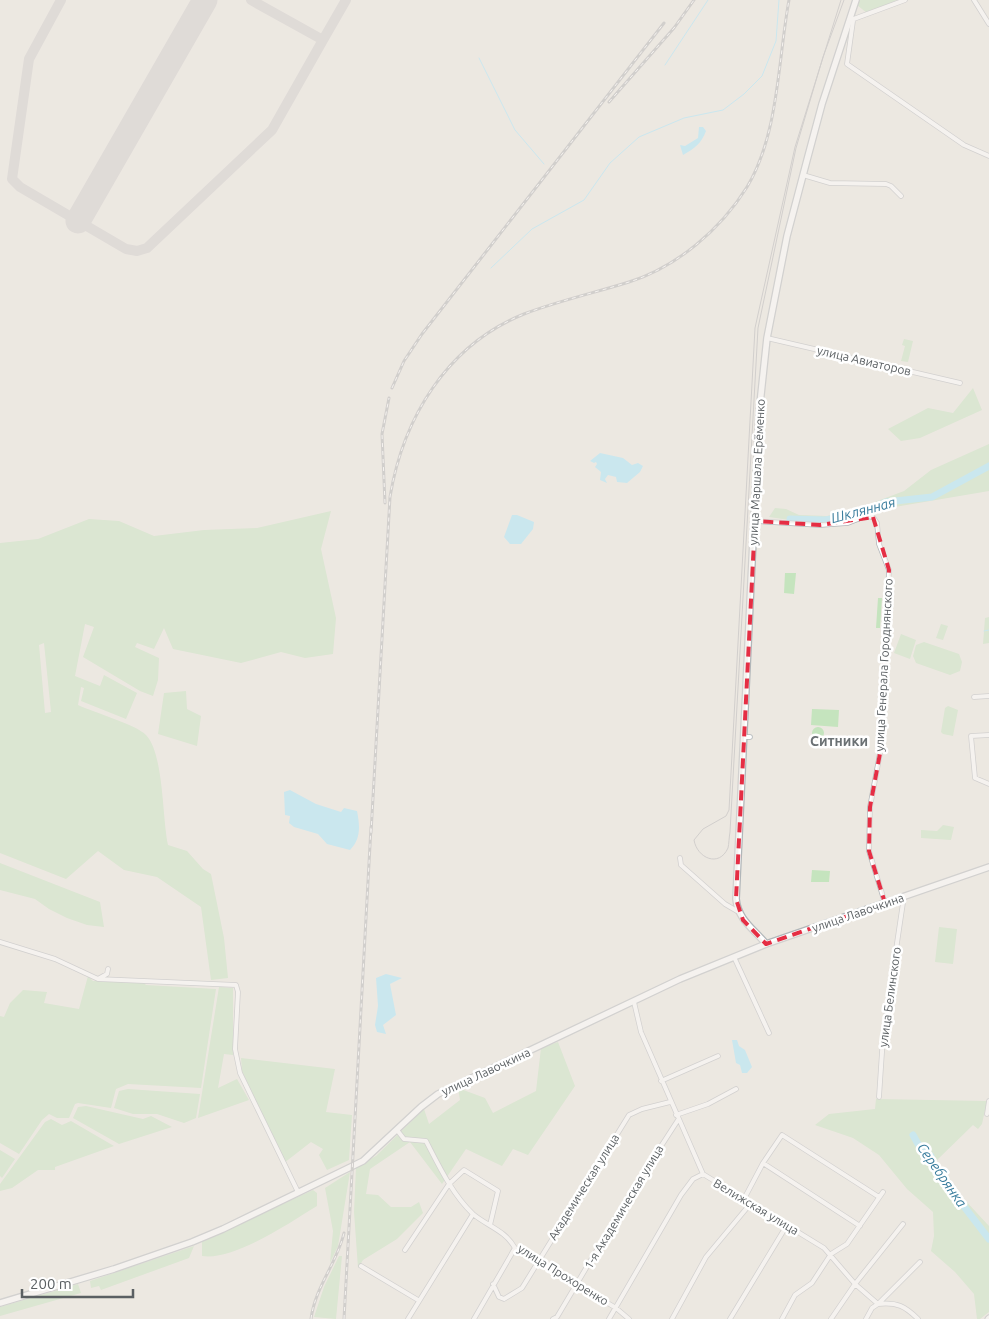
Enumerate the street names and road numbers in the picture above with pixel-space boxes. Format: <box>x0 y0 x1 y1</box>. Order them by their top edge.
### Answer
street label: улица Авиаторов <box>816 343 912 378</box>
street label: улица Маршала Ерёменко <box>746 398 767 546</box>
street label: улица Генерала Городнянского <box>872 578 895 752</box>
street label: улица Лавочкина <box>810 891 906 934</box>
street label: улица Белинского <box>876 946 903 1048</box>
street label: улица Лавочкина <box>439 1045 532 1098</box>
street label: Академическая улица <box>546 1131 622 1242</box>
street label: 1-я Академическая улица <box>581 1143 666 1271</box>
street label: Велижская улица <box>711 1176 801 1237</box>
street label: улица Прохоренко <box>516 1241 611 1308</box>

